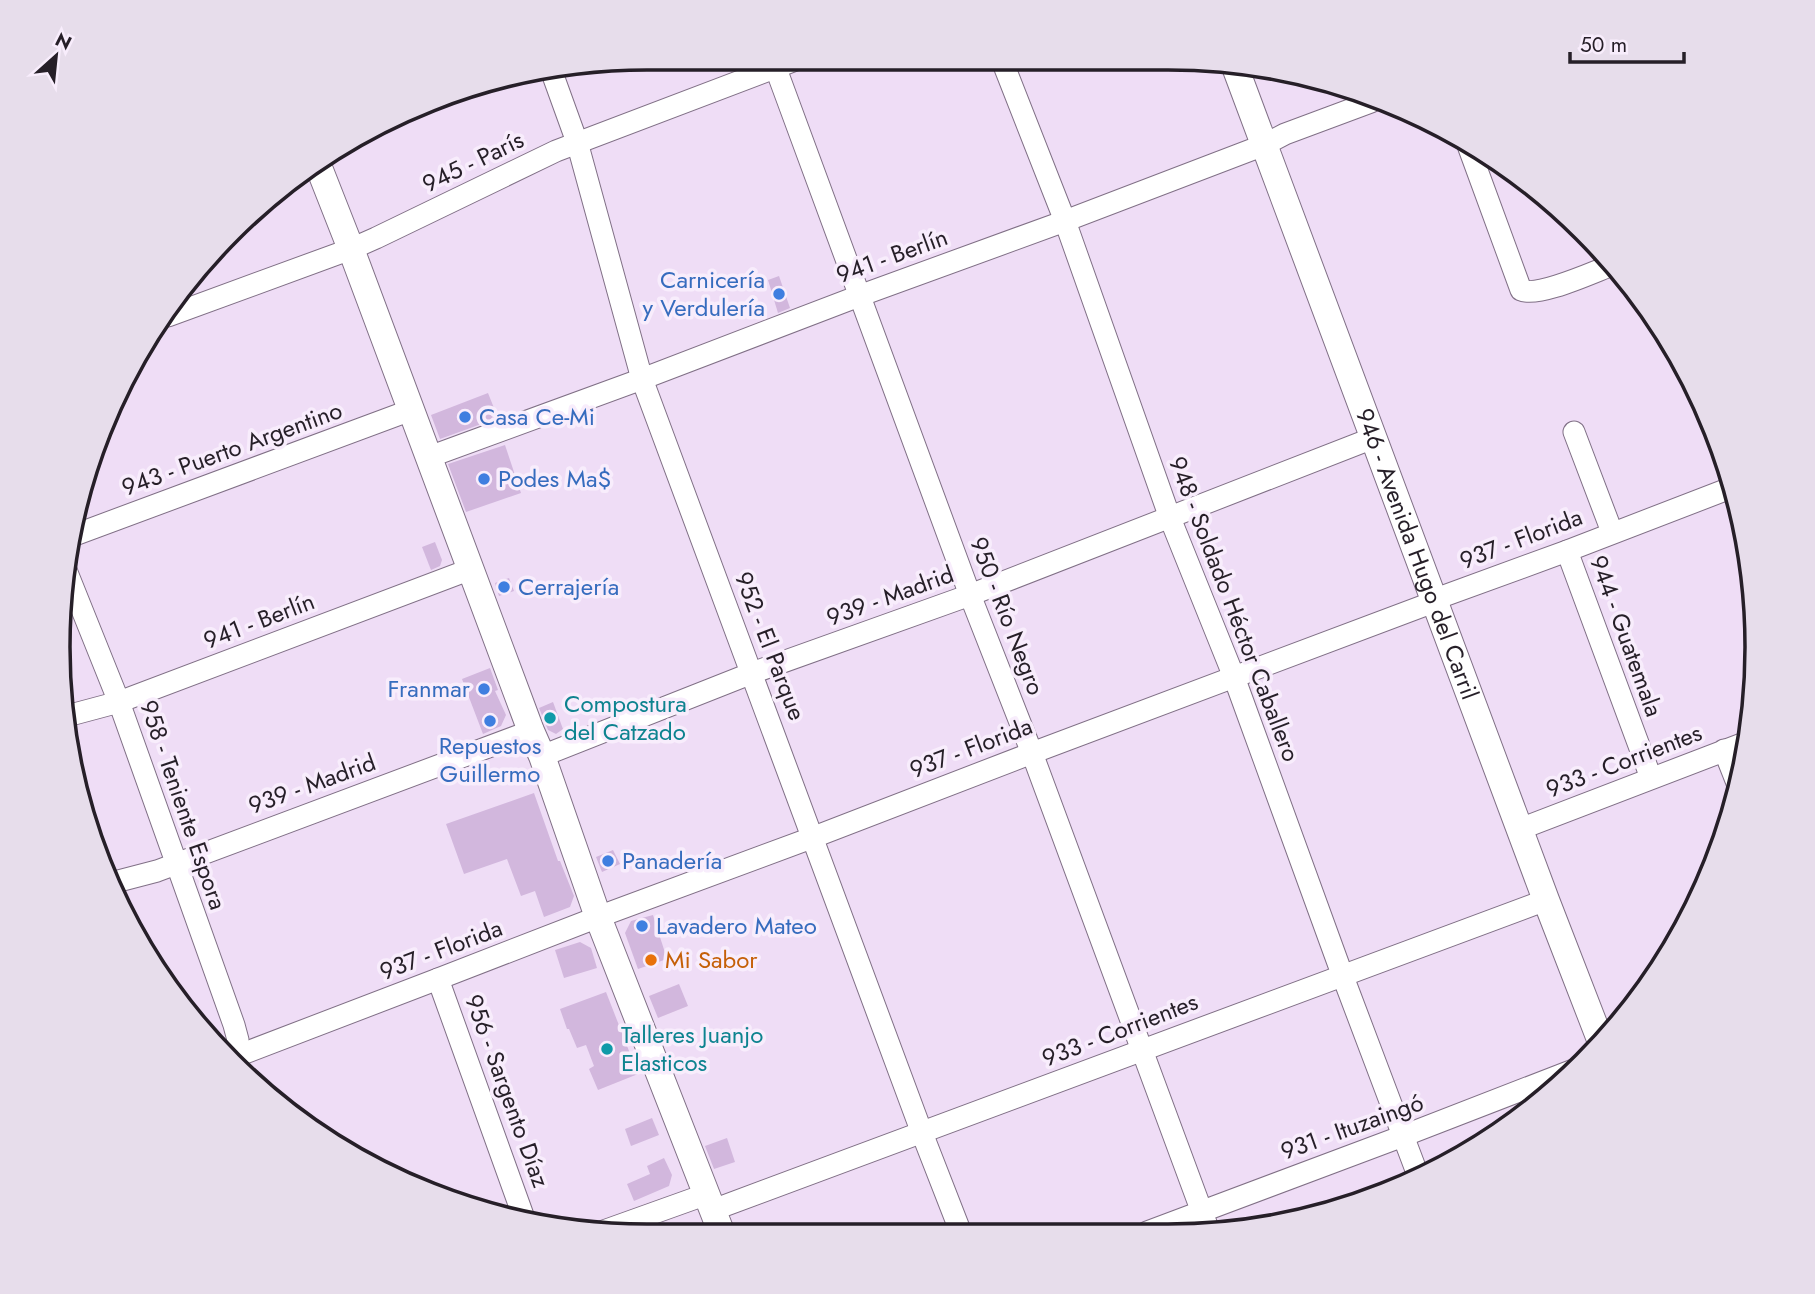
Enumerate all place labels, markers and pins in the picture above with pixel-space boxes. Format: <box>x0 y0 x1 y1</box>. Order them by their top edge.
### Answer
place label: Carnicería y Verdulería <box>643 262 765 325</box>
marker: Carnicería y Verdulería <box>771 286 787 302</box>
place label: Casa Ce-Mi <box>479 399 595 434</box>
marker: Casa Ce-Mi <box>457 409 473 425</box>
place label: Podes Ma$ <box>498 461 611 496</box>
marker: Podes Ma$ <box>476 471 492 487</box>
place label: Cerrajería <box>518 569 619 604</box>
marker: Cerrajería <box>496 579 512 595</box>
place label: Franmar <box>388 671 471 706</box>
marker: Franmar <box>476 681 492 697</box>
place label: Compostura del Catzado <box>564 686 687 749</box>
marker: Compostura del Catzado <box>542 710 558 726</box>
marker: Repuestos Guillermo <box>482 713 498 729</box>
place label: Repuestos Guillermo <box>439 728 541 791</box>
place label: Panadería <box>622 843 722 878</box>
marker: Panadería <box>600 853 616 869</box>
place label: Lavadero Mateo <box>656 908 817 943</box>
marker: Lavadero Mateo <box>634 918 650 934</box>
place label: Mi Sabor <box>665 942 758 977</box>
marker: Mi Sabor <box>643 952 659 968</box>
place label: Talleres Juanjo Elasticos <box>621 1017 763 1080</box>
marker: Talleres Juanjo Elasticos <box>599 1041 615 1057</box>

